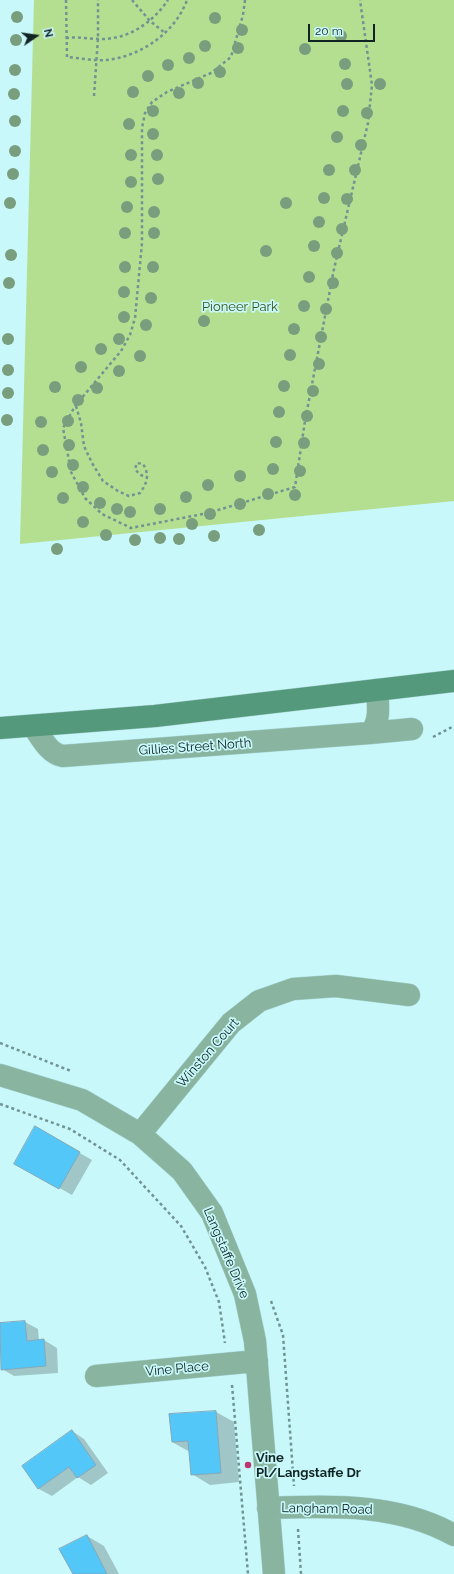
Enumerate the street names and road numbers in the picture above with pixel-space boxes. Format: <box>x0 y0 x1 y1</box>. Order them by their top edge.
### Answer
street label: Gillies Street North <box>138 735 252 759</box>
street label: Winston Court <box>174 1015 242 1091</box>
street label: Langstaffe Drive <box>200 1205 252 1301</box>
street label: Vine Place <box>145 1358 209 1380</box>
street label: Langham Road <box>281 1500 373 1518</box>

